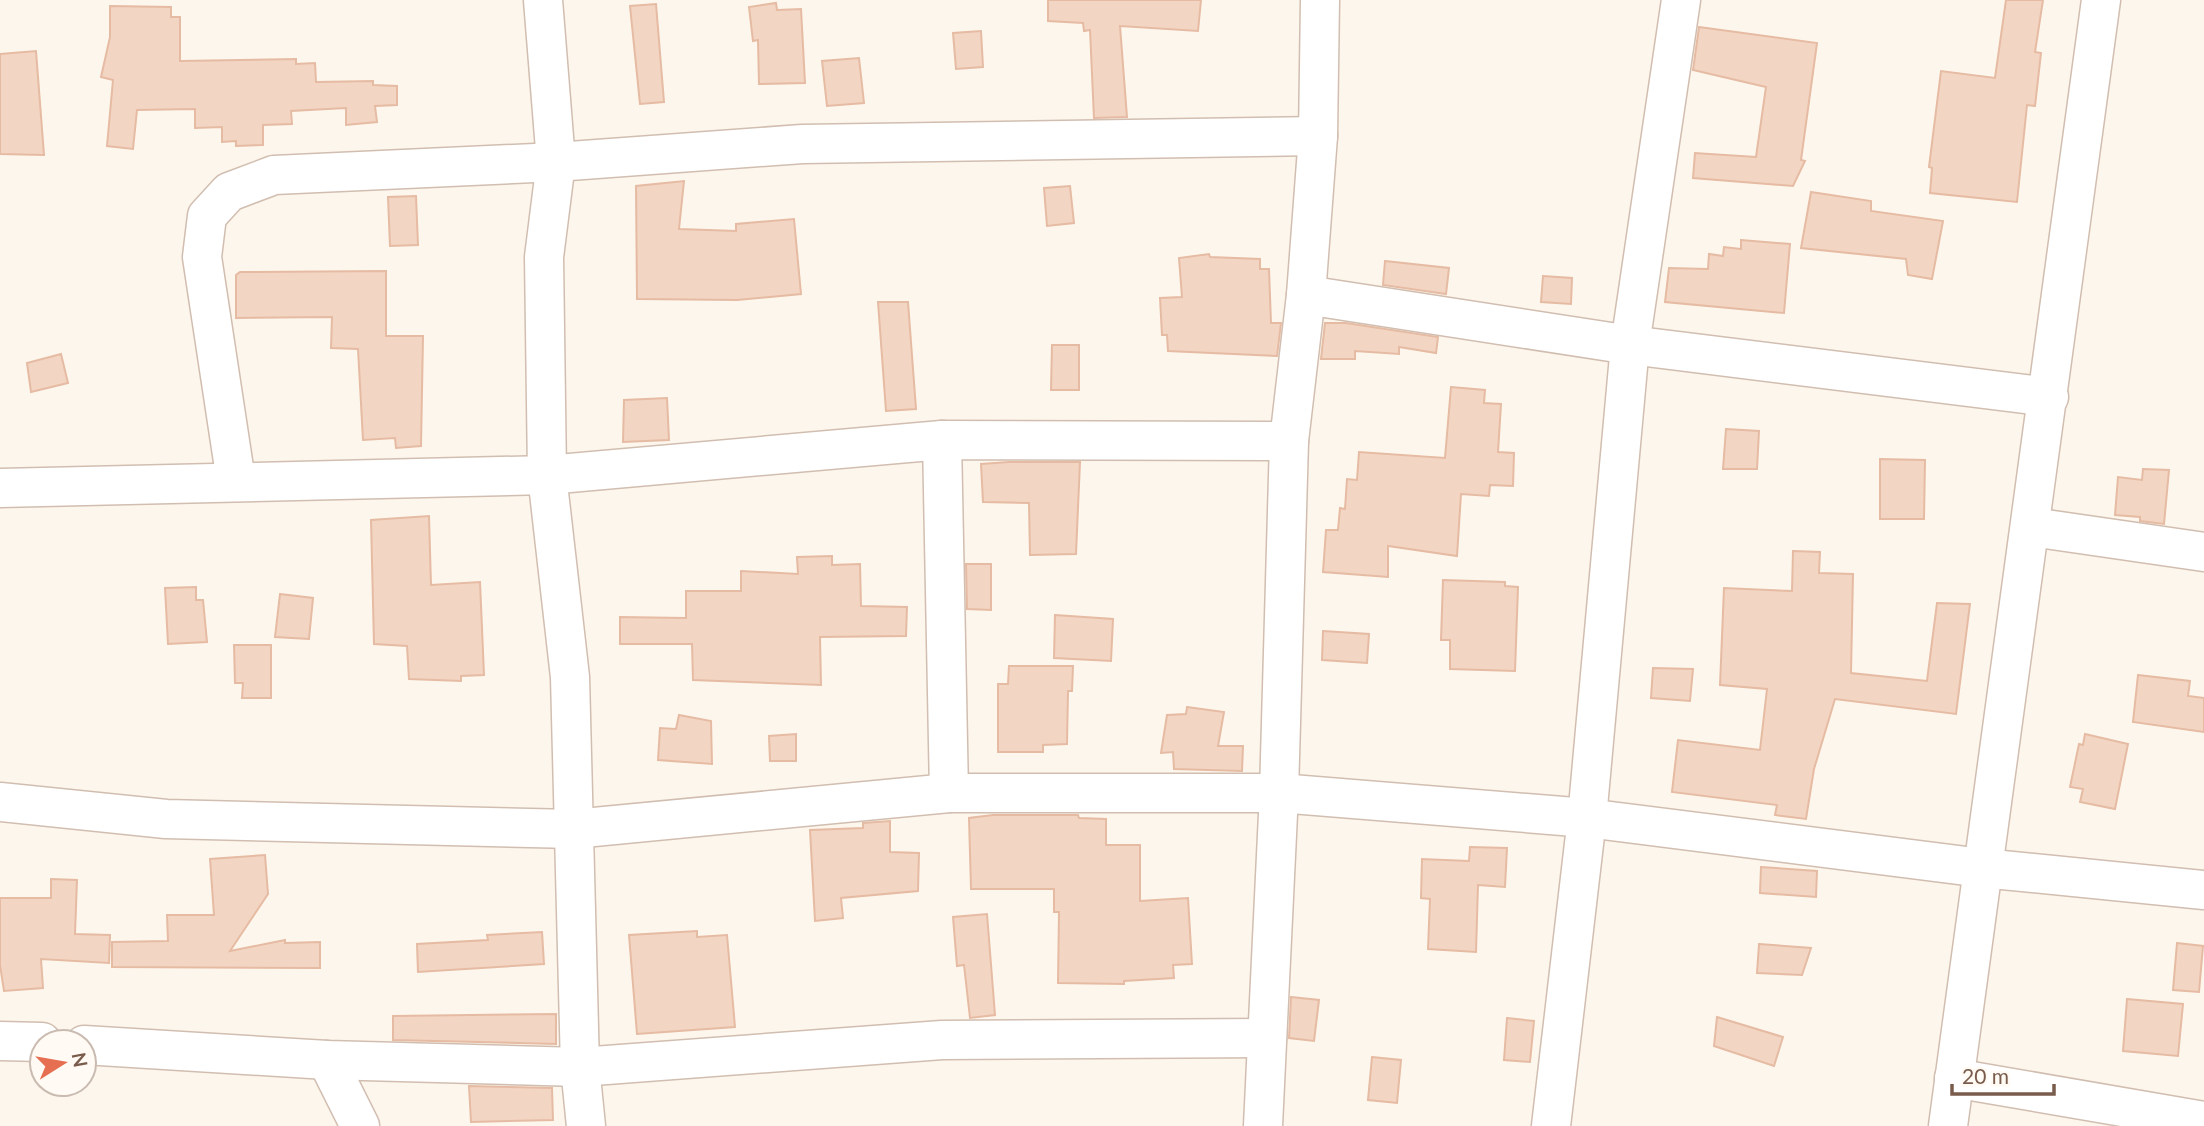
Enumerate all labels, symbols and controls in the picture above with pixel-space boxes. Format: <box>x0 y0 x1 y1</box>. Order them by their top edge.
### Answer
north arrow <box>28 1028 98 1098</box>
text: N <box>67 1050 93 1069</box>
scale bar <box>1952 1052 2054 1096</box>
text: 20 m <box>1962 1063 2009 1088</box>

